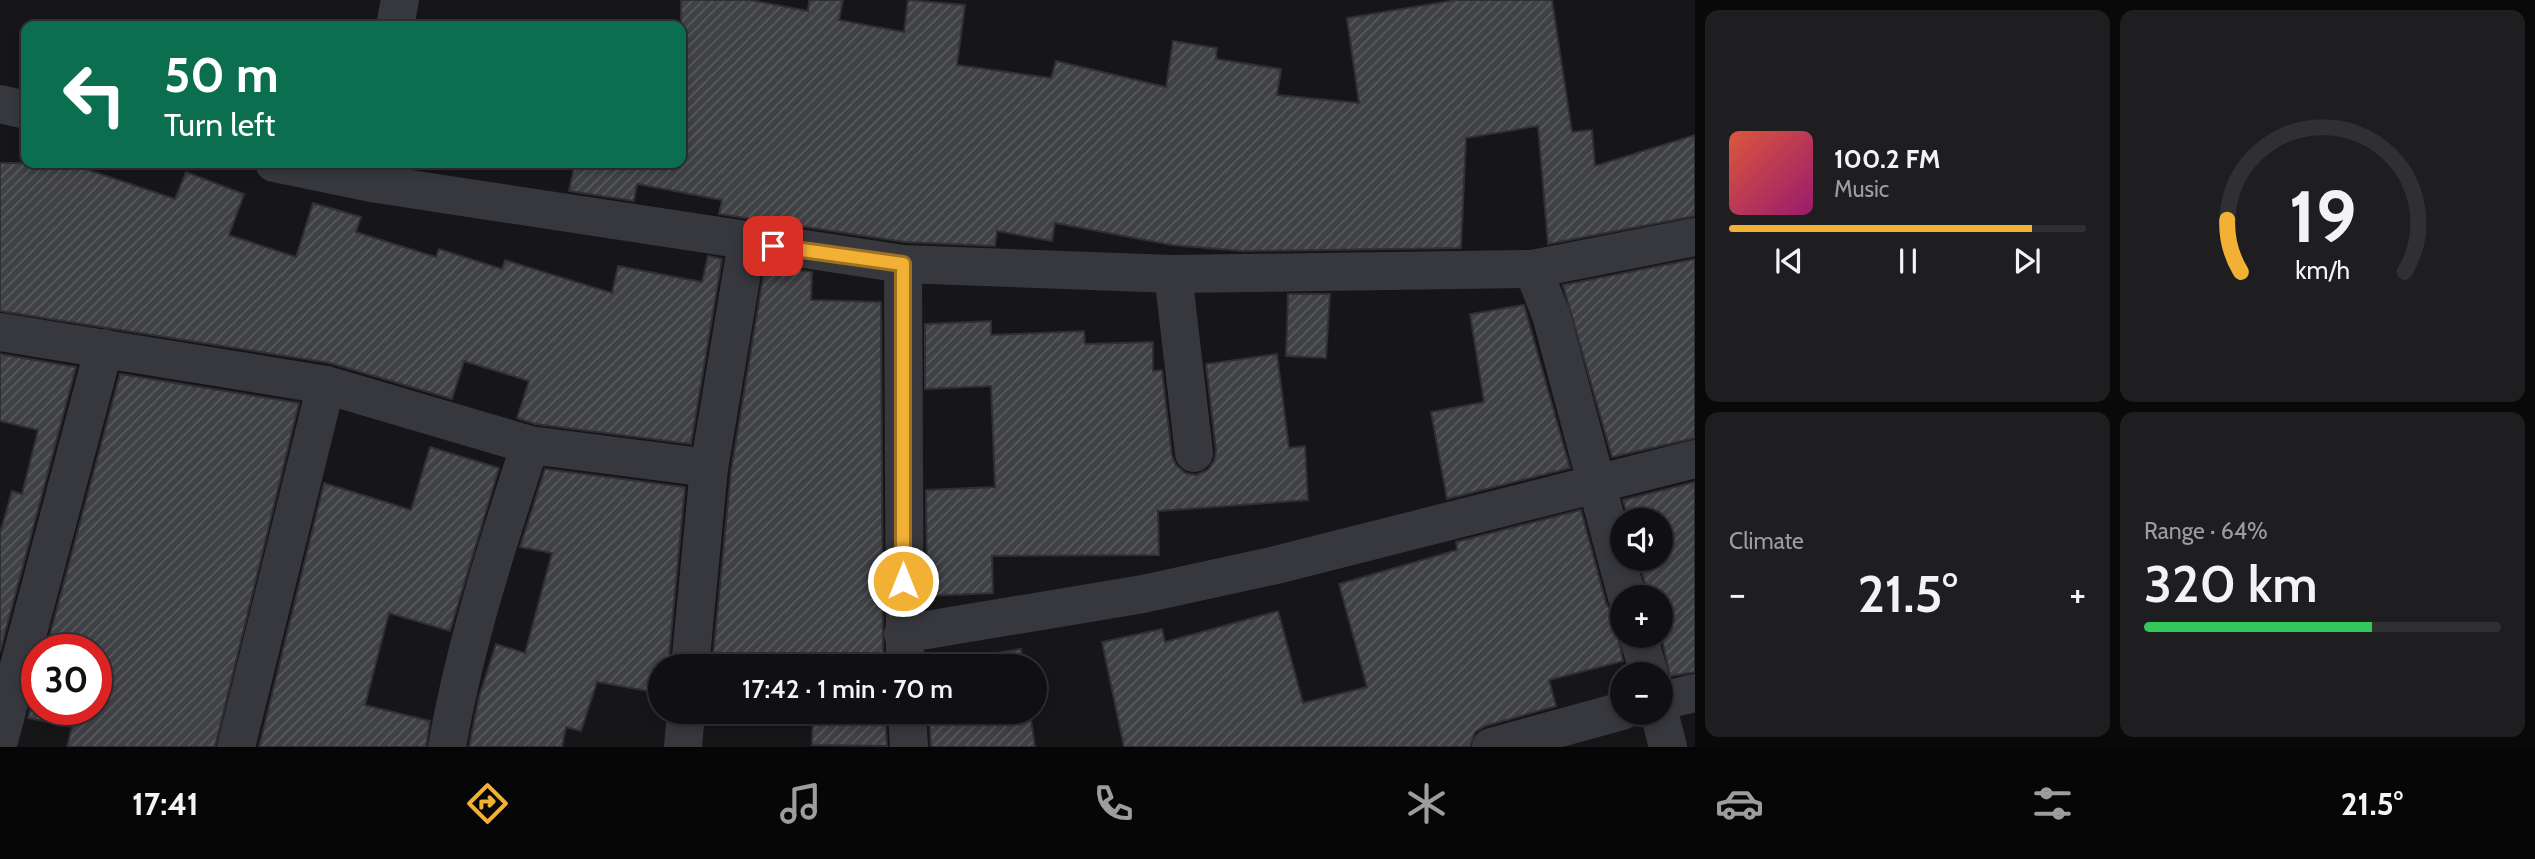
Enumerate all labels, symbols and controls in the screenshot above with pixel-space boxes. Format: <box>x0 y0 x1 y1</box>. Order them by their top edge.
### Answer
text: 50 m <box>164 45 279 104</box>
icon: left <box>49 49 140 140</box>
text: Turn left <box>164 105 275 144</box>
text: 100.2 FM <box>1834 143 1940 175</box>
text: 19 <box>2289 172 2356 260</box>
text: Music <box>1834 175 1889 203</box>
pin <box>743 216 803 276</box>
icon: arrive <box>754 227 792 265</box>
icon: previous <box>1770 242 1808 280</box>
icon: pause <box>1889 242 1927 280</box>
icon: next <box>2008 242 2046 280</box>
text: km/h <box>2295 255 2350 285</box>
map controls <box>1610 508 1673 725</box>
button: sound <box>1610 508 1673 571</box>
text: Range · 64% <box>2144 517 2268 545</box>
text: Climate <box>1729 527 1804 555</box>
position arrow <box>866 544 940 618</box>
text: 320 km <box>2144 552 2318 615</box>
text: 21.5° <box>1857 562 1958 625</box>
text: − <box>1729 570 1746 617</box>
text: + <box>2069 570 2086 617</box>
button: + <box>1610 585 1673 648</box>
speed limit sign: 30 <box>21 634 112 725</box>
button: − <box>1610 662 1673 725</box>
text: 17:42 · 1 min · 70 m <box>742 673 953 705</box>
icon: directions <box>463 779 512 828</box>
icon: music <box>776 779 825 828</box>
icon: phone <box>1089 779 1138 828</box>
icon: climate <box>1402 779 1451 828</box>
icon: car <box>1715 779 1764 828</box>
icon: filters <box>2028 779 2077 828</box>
text: 17:41 <box>132 784 199 823</box>
text: 21.5° <box>2341 784 2403 823</box>

